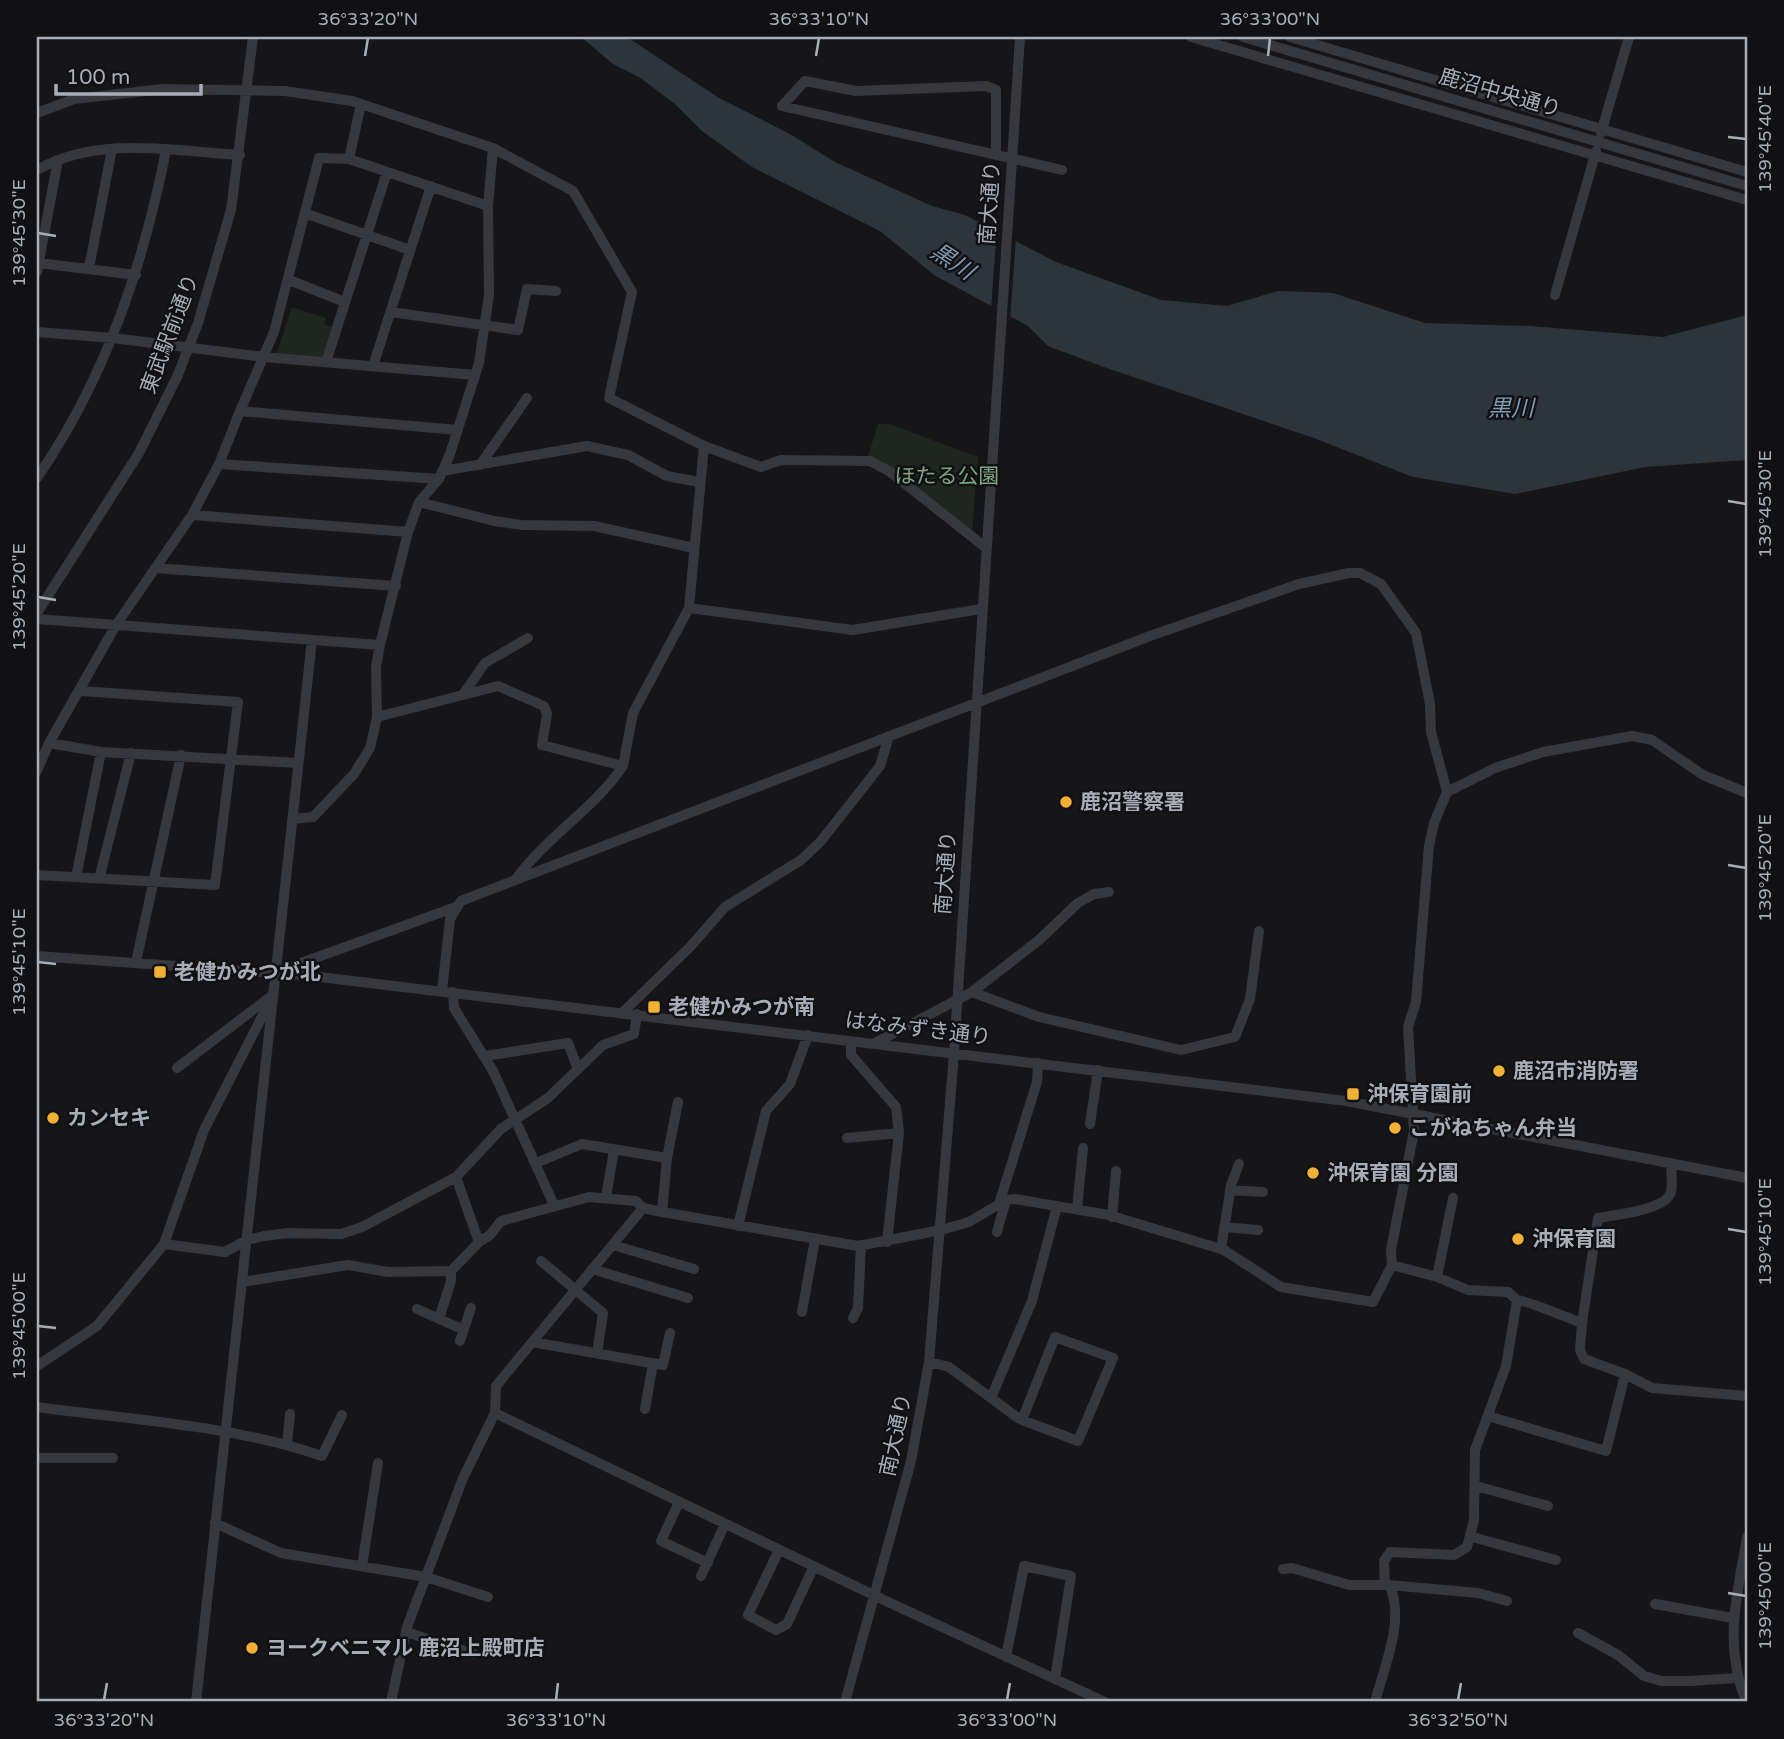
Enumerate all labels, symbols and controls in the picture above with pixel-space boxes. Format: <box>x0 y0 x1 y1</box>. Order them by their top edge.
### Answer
text: 36°33'20"N <box>318 8 418 30</box>
text: 36°33'10"N <box>769 8 869 30</box>
text: 36°33'00"N <box>1220 8 1320 30</box>
scale bar <box>56 52 201 96</box>
street label: 鹿沼中央通り <box>1436 64 1564 122</box>
text: 100 m <box>66 65 130 90</box>
text: 139°45'40"E <box>1754 85 1776 193</box>
street label: 南大通り <box>975 160 1005 246</box>
text: 139°45'30"E <box>8 179 30 287</box>
water label: 黒川 <box>925 238 981 288</box>
street label: 東武駅前通り <box>136 271 204 397</box>
water label: 黒川 <box>1488 395 1537 423</box>
text: 139°45'30"E <box>1754 450 1776 558</box>
park label: ほたる公園 <box>895 464 1000 489</box>
text: 139°45'20"E <box>8 543 30 651</box>
place label: 鹿沼警察署 <box>1080 790 1185 815</box>
marker: 鹿沼警察署 <box>1058 794 1074 810</box>
text: 139°45'20"E <box>1754 814 1776 922</box>
street label: 南大通り <box>931 830 961 916</box>
text: 139°45'10"E <box>8 908 30 1016</box>
place label: 老健かみつが北 <box>174 960 321 985</box>
marker: 老健かみつが北 <box>152 964 168 980</box>
place label: 老健かみつが南 <box>668 995 815 1020</box>
marker: 老健かみつが南 <box>646 999 662 1015</box>
street label: はなみずき通り <box>844 1008 992 1050</box>
place label: 鹿沼市消防署 <box>1513 1059 1639 1084</box>
marker: 鹿沼市消防署 <box>1491 1063 1507 1079</box>
place label: 沖保育園前 <box>1367 1082 1472 1107</box>
marker: 沖保育園前 <box>1345 1086 1361 1102</box>
place label: カンセキ <box>67 1106 151 1131</box>
marker: カンセキ <box>45 1110 61 1126</box>
place label: こがねちゃん弁当 <box>1409 1116 1577 1141</box>
marker: こがねちゃん弁当 <box>1387 1120 1403 1136</box>
place label: 沖保育園 分園 <box>1327 1161 1458 1186</box>
marker: 沖保育園 分園 <box>1305 1165 1321 1181</box>
text: 139°45'10"E <box>1754 1178 1776 1286</box>
place label: 沖保育園 <box>1532 1227 1616 1252</box>
marker: 沖保育園 <box>1510 1231 1526 1247</box>
text: 139°45'00"E <box>8 1272 30 1380</box>
street label: 南大通り <box>875 1391 917 1479</box>
text: 139°45'00"E <box>1754 1542 1776 1650</box>
place label: ヨークベニマル 鹿沼上殿町店 <box>266 1636 544 1661</box>
marker: ヨークベニマル 鹿沼上殿町店 <box>244 1640 260 1656</box>
text: 36°33'20"N <box>54 1709 154 1731</box>
text: 36°33'10"N <box>506 1709 606 1731</box>
text: 36°33'00"N <box>957 1709 1057 1731</box>
text: 36°32'50"N <box>1408 1709 1508 1731</box>

